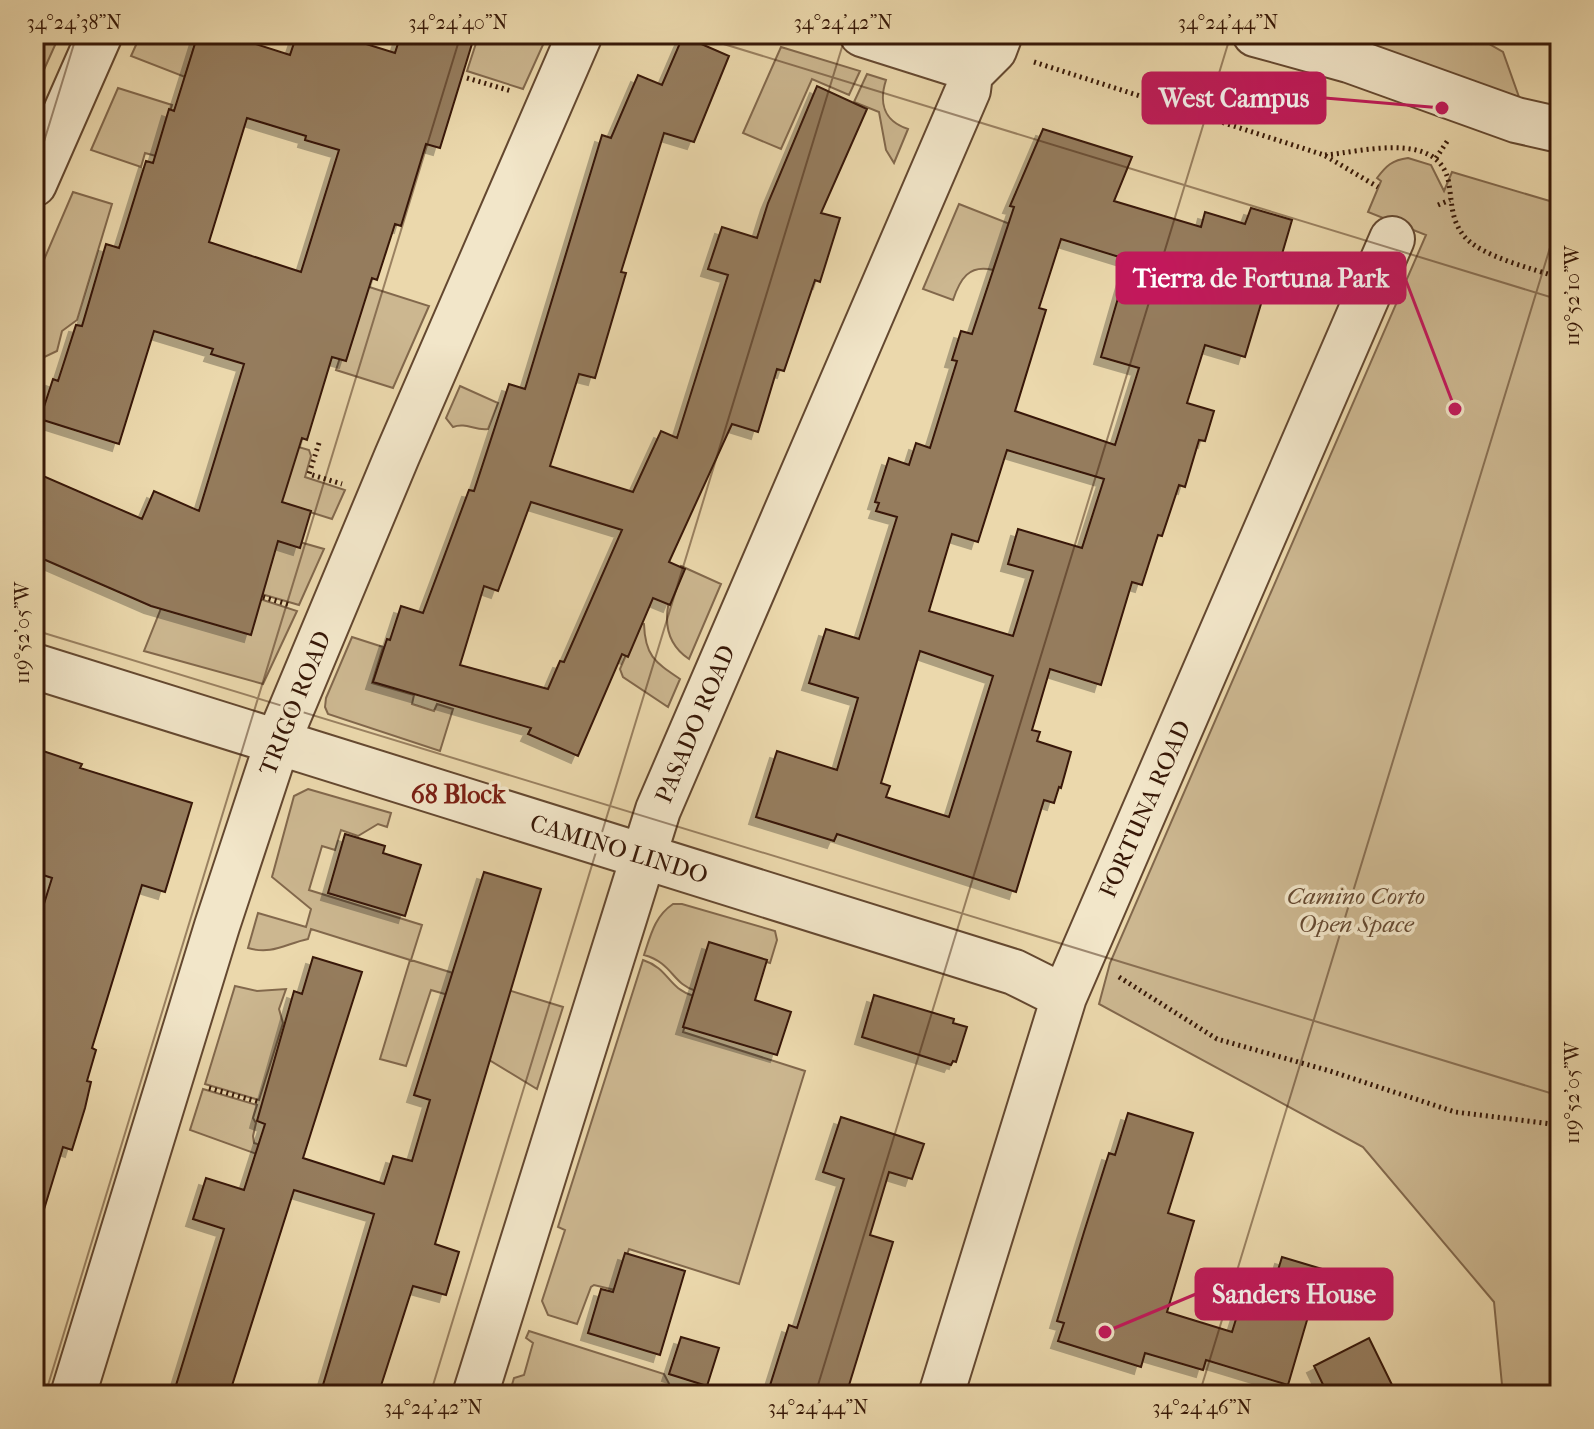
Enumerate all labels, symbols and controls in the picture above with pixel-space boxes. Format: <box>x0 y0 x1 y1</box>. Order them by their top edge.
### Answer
text: 34°24'38"N <box>27 11 121 34</box>
text: 34°24'40"N <box>408 11 508 34</box>
text: 34°24'42"N <box>794 11 892 34</box>
text: 34°24'44"N <box>1178 11 1278 34</box>
callout: West Campus <box>1143 73 1325 123</box>
text: West Campus <box>1158 83 1310 114</box>
text: 119°52'10"W <box>1561 244 1584 346</box>
callout: Tierra de Fortuna Park <box>1117 253 1405 303</box>
text: Tierra de Fortuna Park <box>1132 263 1391 294</box>
text: 119°52'05"W <box>11 580 34 684</box>
street label: TRIGO ROAD <box>253 627 337 779</box>
street label: PASADO ROAD <box>649 641 741 807</box>
street label: FORTUNA ROAD <box>1093 716 1197 902</box>
district label: 68 Block <box>411 779 507 810</box>
street label: CAMINO LINDO <box>527 809 711 889</box>
park label: Camino Corto Open Space <box>1287 882 1425 938</box>
text: 119°52'05"W <box>1561 1040 1584 1144</box>
callout: Sanders House <box>1196 1269 1392 1319</box>
text: Sanders House <box>1212 1279 1376 1310</box>
text: 34°24'42"N <box>384 1396 482 1419</box>
text: 34°24'44"N <box>768 1396 868 1419</box>
text: 34°24'46"N <box>1152 1396 1252 1419</box>

